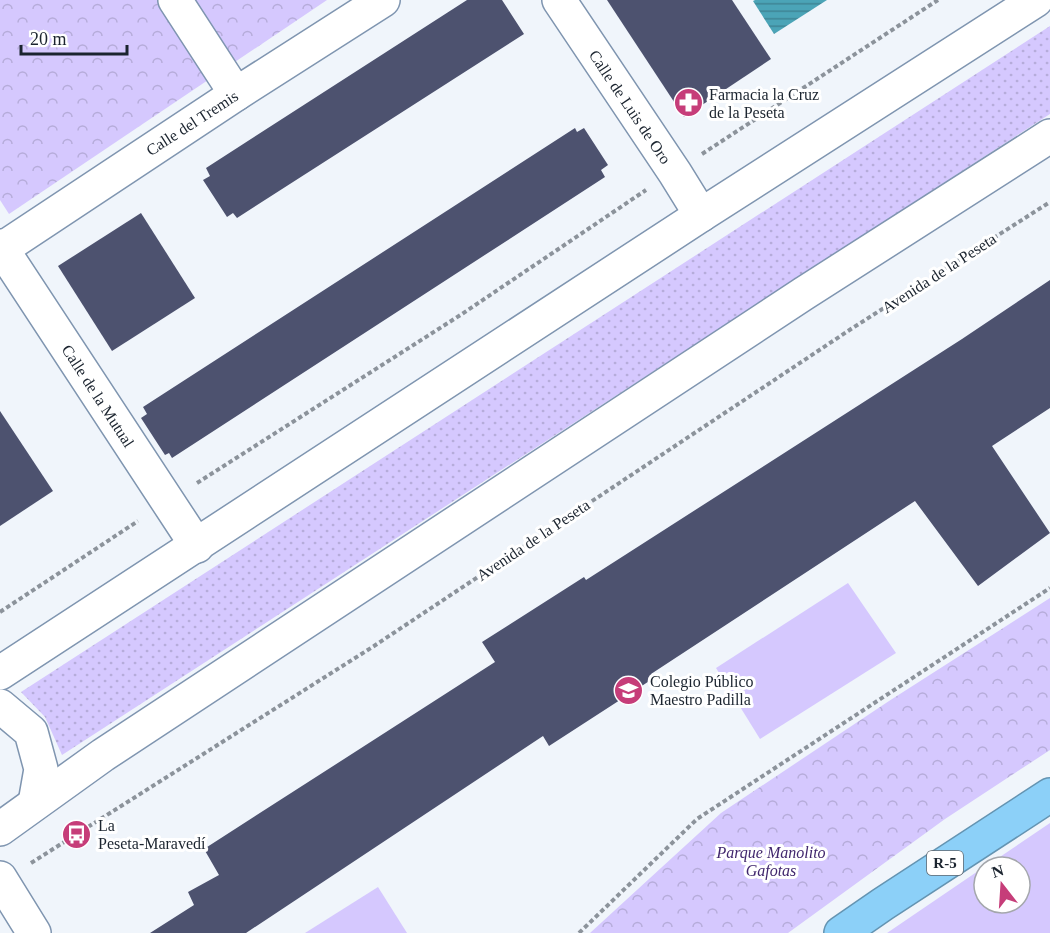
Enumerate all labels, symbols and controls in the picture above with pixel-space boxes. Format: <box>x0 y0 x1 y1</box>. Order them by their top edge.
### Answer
scale bar <box>21 18 128 56</box>
text: 20 m <box>30 29 67 49</box>
street label: Calle de Luis de Oro <box>586 47 674 167</box>
place label: Farmacia la Cruz de la Peseta <box>709 86 819 121</box>
street label: Calle del Tremis <box>143 87 241 159</box>
pharmacy icon: Farmacia la Cruz de la Peseta <box>672 87 704 119</box>
street label: Avenida de la Peseta <box>879 230 999 316</box>
street label: Calle de la Mutual <box>59 342 138 451</box>
street label: Avenida de la Peseta <box>473 496 593 584</box>
place label: Colegio Público Maestro Padilla <box>650 673 754 708</box>
school or university icon: Colegio Público Maestro Padilla <box>613 674 645 706</box>
place label: La Peseta-Maravedí <box>98 817 206 852</box>
bus stop icon: La Peseta-Maravedí <box>61 818 93 850</box>
park label: Parque Manolito Gafotas <box>715 844 826 880</box>
road number: R-5 <box>927 851 963 875</box>
north arrow <box>972 855 1032 915</box>
text: N <box>990 861 1006 881</box>

